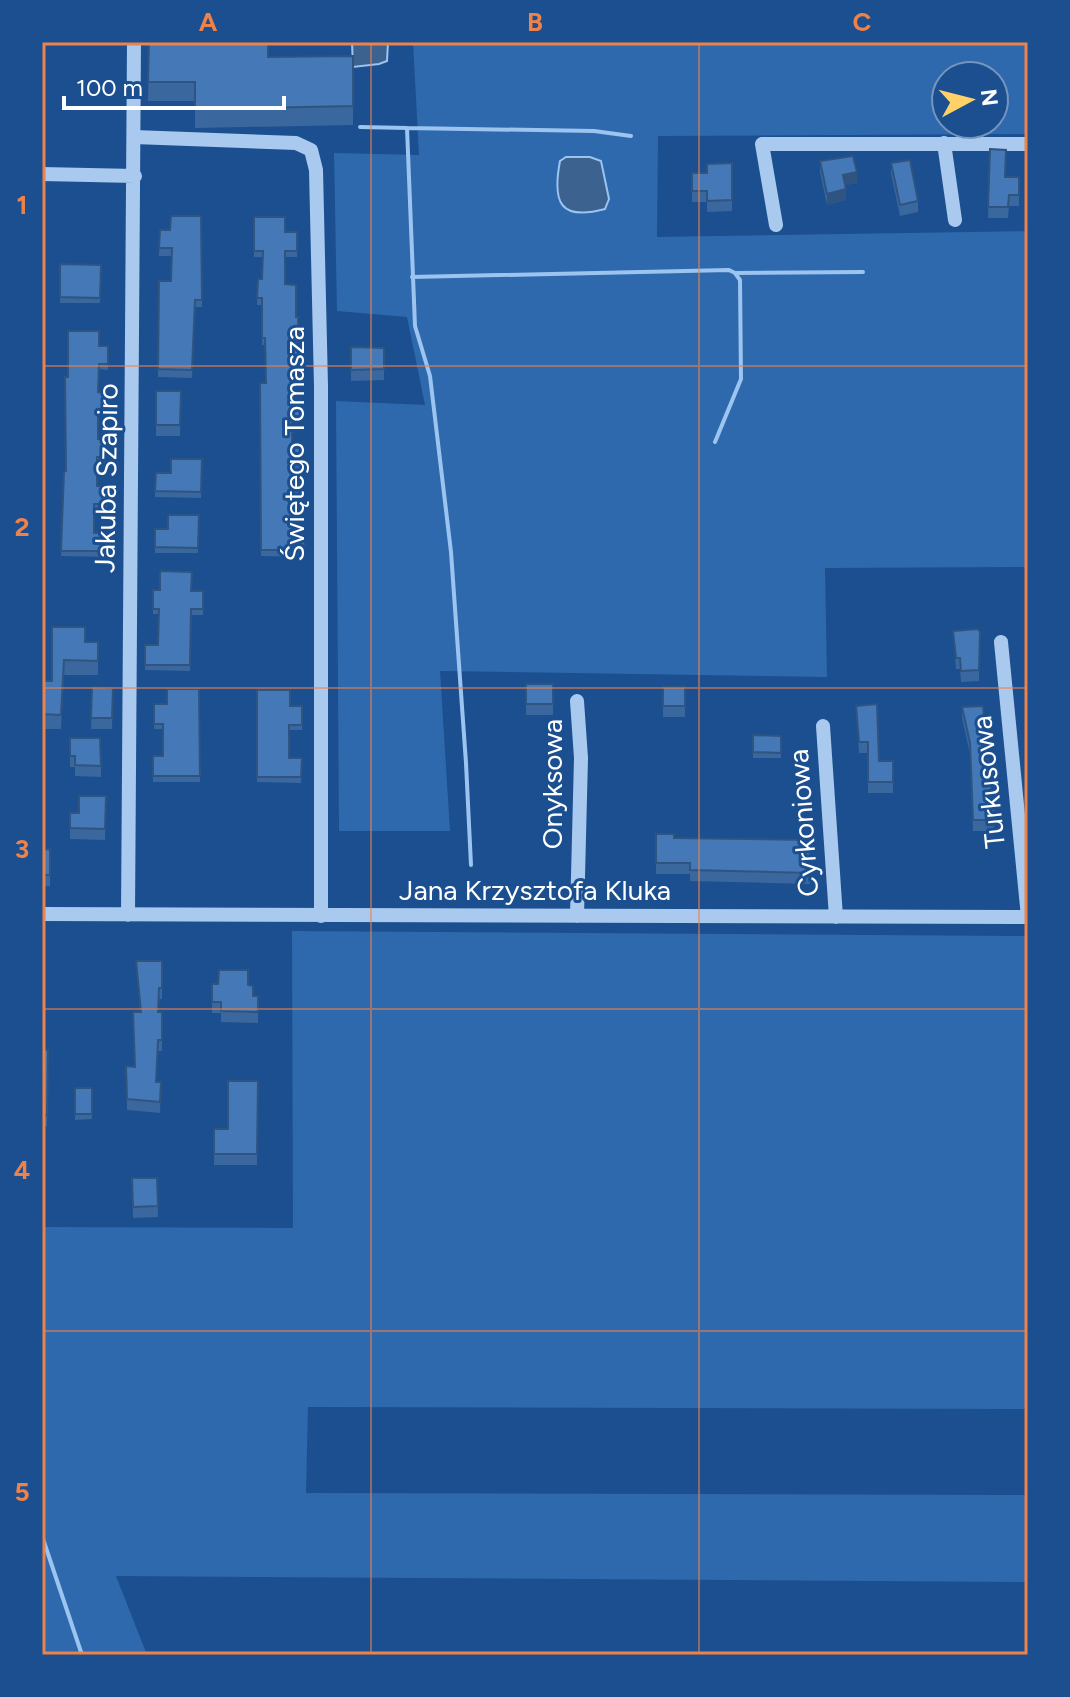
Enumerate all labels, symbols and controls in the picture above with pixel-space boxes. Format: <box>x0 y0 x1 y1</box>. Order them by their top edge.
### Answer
text: A <box>199 6 218 38</box>
text: B <box>527 6 543 38</box>
text: C <box>853 6 872 38</box>
scale bar <box>64 60 284 110</box>
north arrow <box>930 60 1010 140</box>
text: 100 m <box>76 73 143 102</box>
text: N <box>975 88 1004 108</box>
text: 1 <box>17 189 27 221</box>
street label: Świętego Tomasza <box>277 326 311 562</box>
street label: Jakuba Szapiro <box>87 383 125 573</box>
text: 2 <box>14 511 30 543</box>
street label: Turkusowa <box>964 714 1012 850</box>
street label: Onyksowa <box>535 719 569 849</box>
street label: Cyrkoniowa <box>781 748 825 898</box>
text: 3 <box>15 833 29 865</box>
street label: Jana Krzysztofa Kluka <box>399 873 671 907</box>
text: 4 <box>14 1154 30 1186</box>
text: 5 <box>14 1476 30 1508</box>

